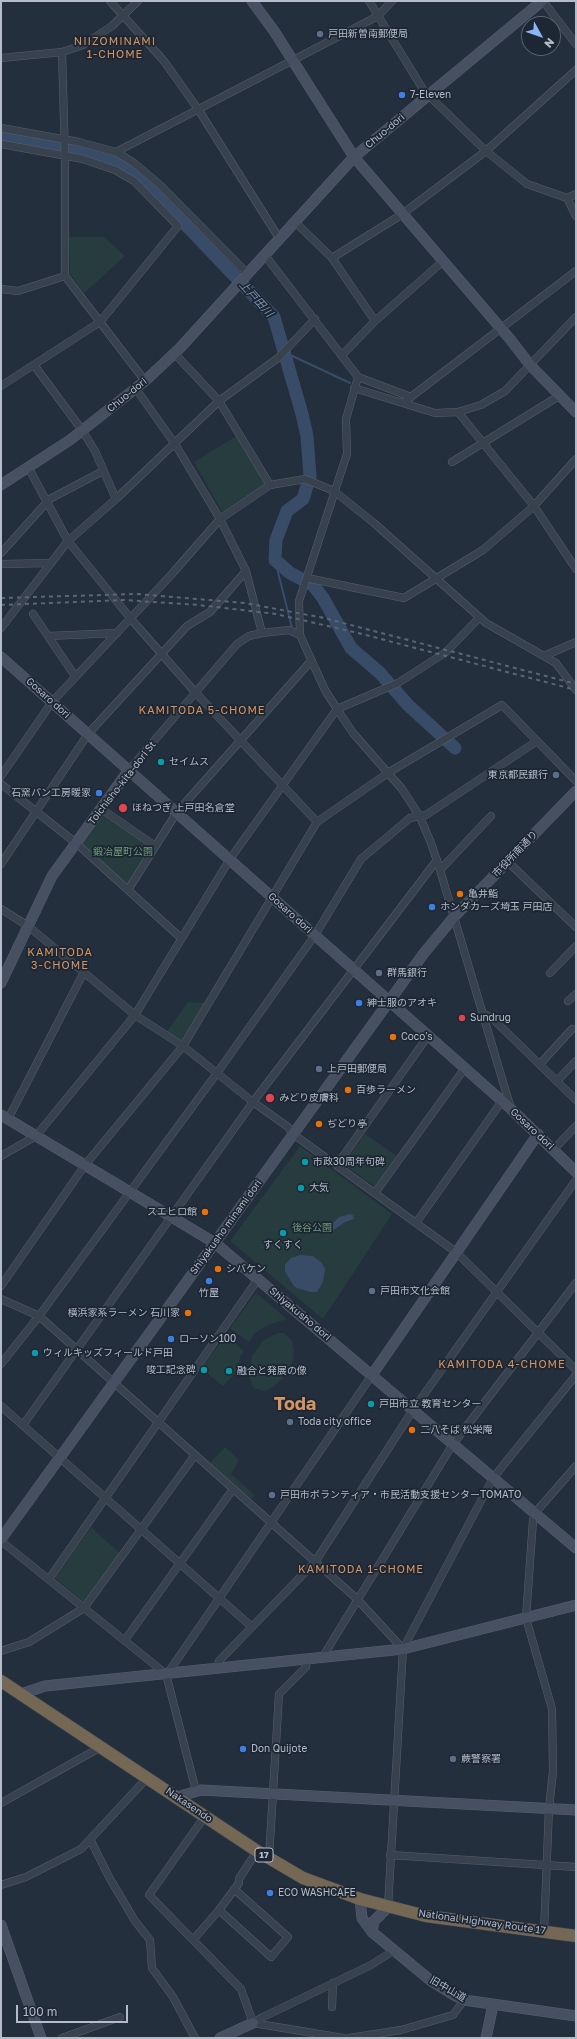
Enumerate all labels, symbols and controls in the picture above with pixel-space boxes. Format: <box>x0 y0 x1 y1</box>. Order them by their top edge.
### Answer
north arrow <box>521 16 561 56</box>
place label: 戸田新曽南郵便局 <box>328 28 408 40</box>
marker: 戸田新曽南郵便局 <box>315 29 325 39</box>
district label: NIIZOMINAMI 1-CHOME <box>74 35 156 61</box>
text: N <box>542 36 557 51</box>
place label: 7-Eleven <box>410 89 451 101</box>
marker: 7-Eleven <box>397 90 407 100</box>
street label: Chuo-dori <box>363 111 407 151</box>
water label: 上戸田川 <box>236 278 276 320</box>
street label: Chuo-dori <box>105 375 149 415</box>
street label: Gosaro dori <box>24 675 72 721</box>
district label: KAMITODA 5-CHOME <box>138 704 266 718</box>
street label: Toichisho-kita-dori St <box>86 739 158 827</box>
place label: セイムス <box>169 756 209 768</box>
marker: セイムス <box>156 757 166 767</box>
place label: 東京都民銀行 <box>488 769 548 781</box>
marker: 東京都民銀行 <box>551 770 561 780</box>
place label: 石窯パン工房暖家 <box>11 787 91 799</box>
marker: 石窯パン工房暖家 <box>94 788 104 798</box>
marker: ほねつぎ 上戸田名倉堂 <box>117 802 129 814</box>
place label: ほねつぎ 上戸田名倉堂 <box>132 802 234 814</box>
street label: 市役所南通り <box>490 828 540 880</box>
park label: 鍛冶屋町公園 <box>93 846 153 858</box>
place label: 亀井鮨 <box>468 888 498 900</box>
marker: 亀井鮨 <box>455 889 465 899</box>
street label: Gosaro dori <box>266 890 314 936</box>
place label: ホンダカーズ埼玉 戸田店 <box>440 901 552 913</box>
marker: ホンダカーズ埼玉 戸田店 <box>427 902 437 912</box>
district label: KAMITODA 3-CHOME <box>27 946 93 972</box>
place label: 群馬銀行 <box>387 967 427 979</box>
marker: 群馬銀行 <box>374 968 384 978</box>
place label: 紳士服のアオキ <box>367 997 437 1009</box>
marker: 紳士服のアオキ <box>354 998 364 1008</box>
place label: Sundrug <box>470 1012 511 1024</box>
marker: Sundrug <box>457 1013 467 1023</box>
place label: Coco's <box>401 1031 433 1043</box>
marker: Coco's <box>388 1032 398 1042</box>
place label: 上戸田郵便局 <box>327 1063 387 1075</box>
marker: 上戸田郵便局 <box>314 1064 324 1074</box>
place label: 百歩ラーメン <box>356 1084 416 1096</box>
marker: 百歩ラーメン <box>343 1085 353 1095</box>
marker: みどり皮膚科 <box>264 1092 276 1104</box>
place label: みどり皮膚科 <box>279 1092 339 1104</box>
street label: Gosaro dori <box>508 1106 556 1152</box>
place label: ぢどり亭 <box>327 1118 367 1130</box>
marker: ぢどり亭 <box>314 1119 324 1129</box>
place label: 市政30周年句碑 <box>313 1156 385 1168</box>
marker: 市政30周年句碑 <box>300 1157 310 1167</box>
street label: Shiyakusho minami dori <box>188 1177 264 1277</box>
place label: 大気 <box>309 1182 329 1194</box>
marker: 大気 <box>296 1183 306 1193</box>
place label: スエヒロ館 <box>147 1206 197 1218</box>
marker: スエヒロ館 <box>200 1207 210 1217</box>
park label: 後谷公園 <box>292 1222 332 1234</box>
marker: すくすく <box>278 1228 288 1238</box>
place label: すくすく <box>263 1239 303 1251</box>
place label: シバケン <box>226 1263 266 1275</box>
marker: シバケン <box>213 1264 223 1274</box>
marker: 竹屋 <box>204 1276 214 1286</box>
street label: Shiyakusho dori <box>267 1285 333 1343</box>
place label: 戸田市文化会館 <box>380 1285 450 1297</box>
marker: 戸田市文化会館 <box>367 1286 377 1296</box>
place label: 竹屋 <box>199 1287 219 1299</box>
place label: 横浜家系ラーメン 石川家 <box>68 1307 180 1319</box>
marker: 横浜家系ラーメン 石川家 <box>183 1308 193 1318</box>
place label: ローソン100 <box>179 1333 236 1345</box>
marker: ローソン100 <box>166 1334 176 1344</box>
place label: ウィルキッズフィールド戸田 <box>43 1347 173 1359</box>
marker: ウィルキッズフィールド戸田 <box>30 1348 40 1358</box>
district label: KAMITODA 4-CHOME <box>438 1358 566 1372</box>
place label: 竣工記念碑 <box>146 1364 196 1376</box>
marker: 竣工記念碑 <box>199 1365 209 1375</box>
place label: 融合と発展の像 <box>237 1365 307 1377</box>
marker: 融合と発展の像 <box>224 1366 234 1376</box>
district label: Toda <box>274 1393 316 1415</box>
place label: 戸田市立 教育センター <box>379 1398 481 1410</box>
marker: 戸田市立 教育センター <box>366 1399 376 1409</box>
place label: Toda city office <box>298 1416 371 1428</box>
marker: Toda city office <box>285 1417 295 1427</box>
place label: 二八そば 松栄庵 <box>420 1424 492 1436</box>
marker: 二八そば 松栄庵 <box>407 1425 417 1435</box>
place label: 戸田市ボランティア・市民活動支援センターTOMATO <box>280 1489 521 1501</box>
marker: 戸田市ボランティア・市民活動支援センターTOMATO <box>267 1490 277 1500</box>
district label: KAMITODA 1-CHOME <box>298 1563 424 1577</box>
place label: Don Quijote <box>251 1743 307 1755</box>
marker: Don Quijote <box>238 1744 248 1754</box>
place label: 蕨警察署 <box>461 1753 501 1765</box>
marker: 蕨警察署 <box>448 1754 458 1764</box>
street label: Nakasendo <box>163 1785 215 1825</box>
road number: 17 <box>255 1848 273 1862</box>
place label: ECO WASHCAFE <box>278 1887 356 1899</box>
marker: ECO WASHCAFE <box>265 1888 275 1898</box>
street label: National Highway Route 17 <box>418 1907 546 1937</box>
street label: 旧中山道 <box>428 1974 468 2004</box>
scale bar <box>18 1997 130 2023</box>
text: 100 m <box>23 2004 57 2019</box>

